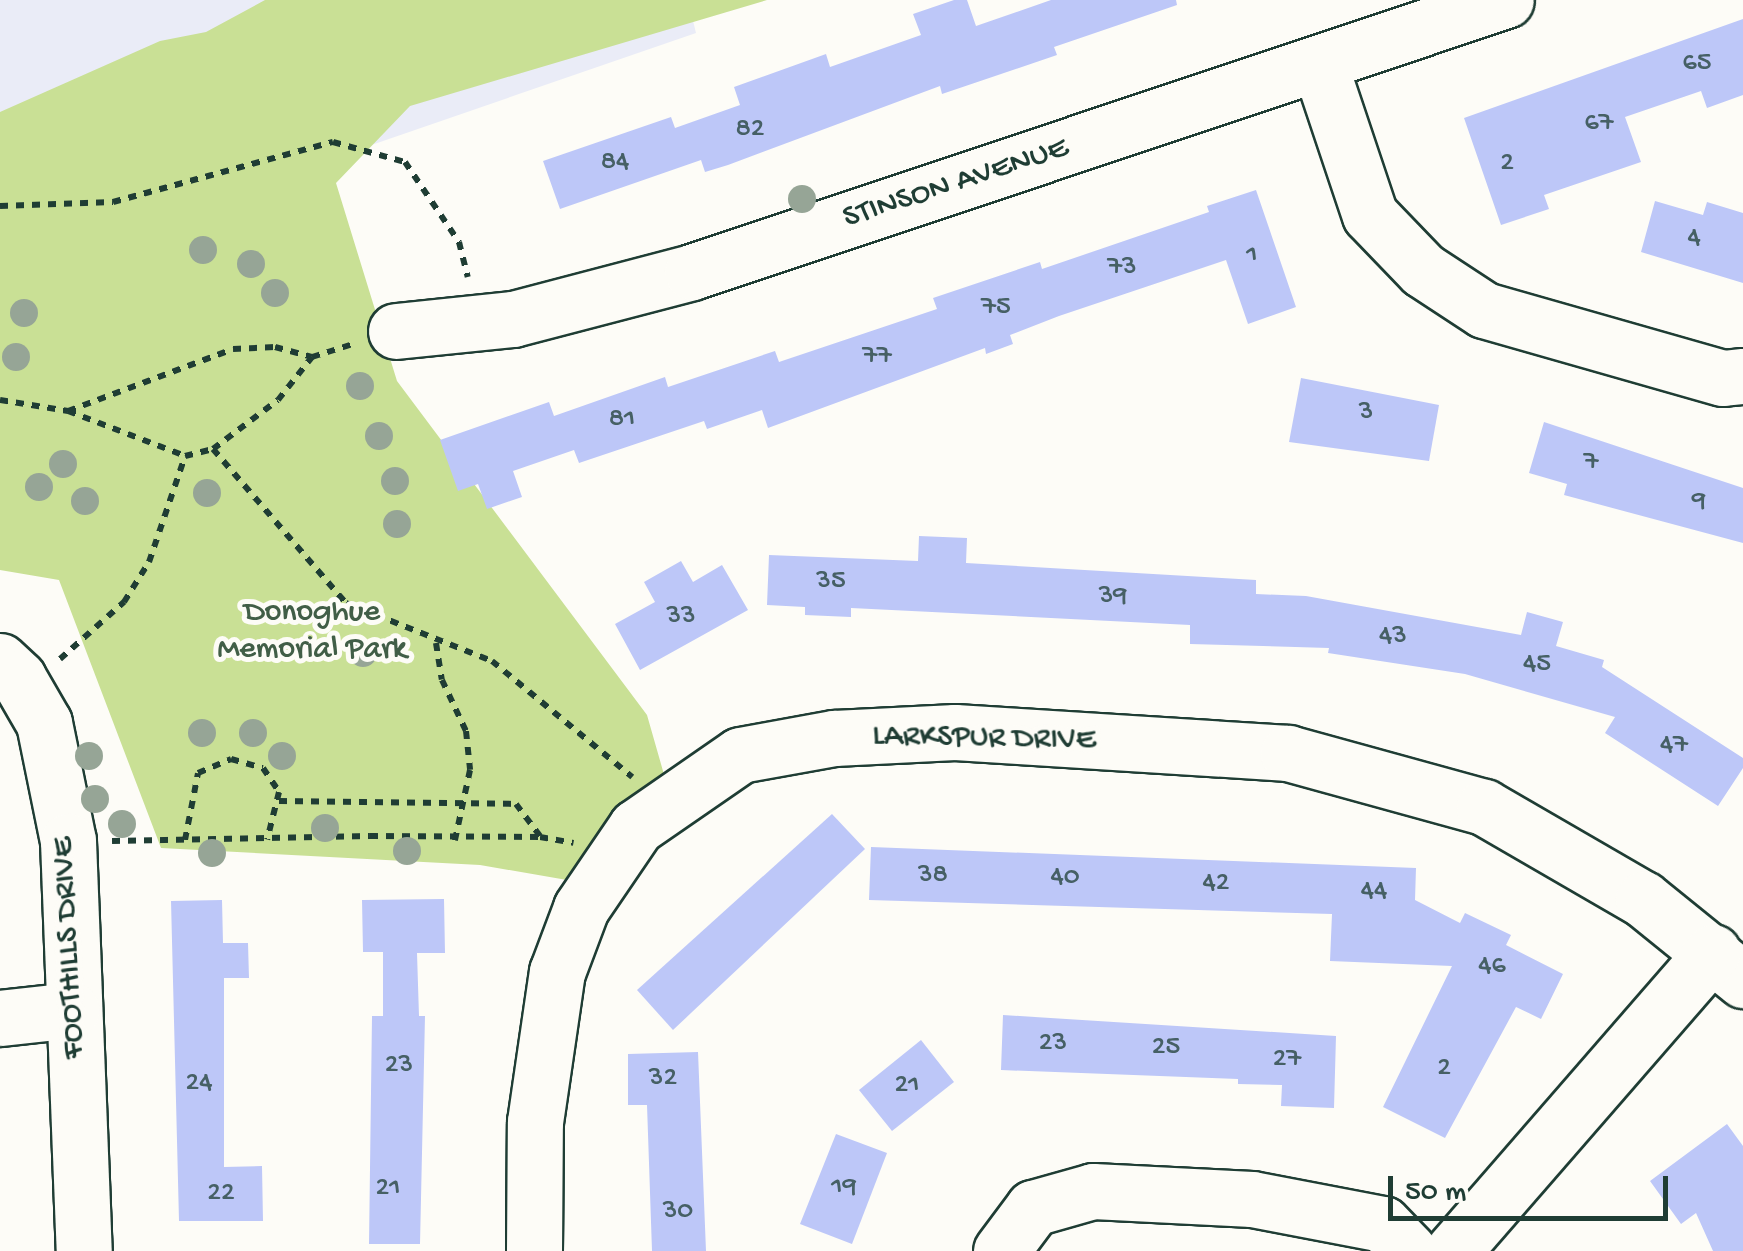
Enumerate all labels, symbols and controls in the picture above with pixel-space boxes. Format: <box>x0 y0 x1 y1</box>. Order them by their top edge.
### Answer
house number: 65 <box>1683 47 1711 81</box>
house number: 67 <box>1585 107 1613 141</box>
house number: 82 <box>735 113 765 147</box>
street label: STINSON AVENUE <box>839 130 1073 238</box>
house number: 84 <box>601 146 629 180</box>
house number: 2 <box>1500 147 1514 181</box>
house number: 4 <box>1687 222 1701 256</box>
house number: 1 <box>1246 239 1258 273</box>
house number: 73 <box>1107 251 1137 285</box>
house number: 75 <box>981 291 1011 325</box>
house number: 77 <box>862 340 892 374</box>
house number: 3 <box>1359 396 1373 430</box>
house number: 81 <box>609 403 635 437</box>
house number: 7 <box>1584 446 1598 480</box>
house number: 9 <box>1692 485 1706 519</box>
house number: 35 <box>816 565 846 599</box>
house number: 39 <box>1099 580 1127 614</box>
park label: Donoghue Memorial Park <box>217 595 407 670</box>
house number: 33 <box>666 600 696 634</box>
house number: 43 <box>1379 620 1407 654</box>
house number: 45 <box>1523 648 1551 682</box>
street label: LARKSPUR DRIVE <box>872 718 1096 760</box>
house number: 47 <box>1660 729 1688 763</box>
street label: FOOTHILLS DRIVE <box>45 836 95 1060</box>
house number: 38 <box>918 859 948 893</box>
house number: 40 <box>1050 861 1080 895</box>
house number: 42 <box>1203 867 1229 901</box>
house number: 44 <box>1361 875 1387 909</box>
house number: 46 <box>1478 950 1506 984</box>
house number: 23 <box>1039 1027 1067 1061</box>
house number: 25 <box>1152 1031 1180 1065</box>
house number: 27 <box>1273 1043 1301 1077</box>
house number: 23 <box>385 1049 413 1083</box>
house number: 2 <box>1437 1052 1451 1086</box>
house number: 32 <box>649 1062 677 1096</box>
house number: 24 <box>186 1067 212 1101</box>
house number: 21 <box>894 1069 920 1103</box>
scale bar <box>1393 1156 1673 1218</box>
house number: 19 <box>831 1171 857 1205</box>
house number: 21 <box>375 1172 401 1206</box>
text: 50 m <box>1405 1176 1466 1211</box>
house number: 22 <box>207 1177 235 1211</box>
house number: 30 <box>663 1195 693 1229</box>

